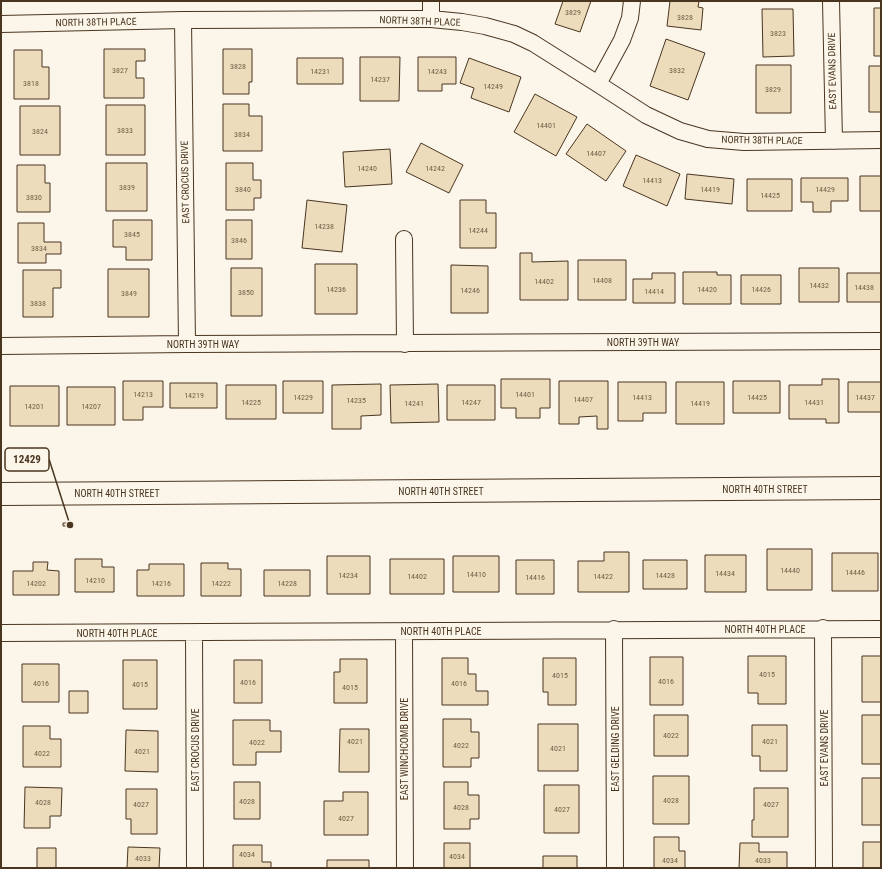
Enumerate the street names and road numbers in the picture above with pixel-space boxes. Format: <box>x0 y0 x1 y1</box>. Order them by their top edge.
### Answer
street label: NORTH 38TH PLACE <box>379 14 461 28</box>
street label: NORTH 38TH PLACE <box>55 16 137 28</box>
street label: EAST EVANS DRIVE <box>826 32 838 110</box>
street label: NORTH 38TH PLACE <box>721 134 803 146</box>
street label: EAST CROCUS DRIVE <box>179 140 191 224</box>
street label: NORTH 39TH WAY <box>607 337 680 348</box>
street label: NORTH 39TH WAY <box>167 339 240 350</box>
street label: NORTH 40TH STREET <box>722 484 808 495</box>
street label: NORTH 40TH STREET <box>398 486 484 497</box>
street label: NORTH 40TH STREET <box>74 488 160 499</box>
street label: NORTH 40TH PLACE <box>724 624 806 635</box>
street label: NORTH 40TH PLACE <box>400 626 482 637</box>
street label: NORTH 40TH PLACE <box>76 628 158 639</box>
street label: EAST WINCHCOMB DRIVE <box>399 698 410 800</box>
street label: EAST GELDING DRIVE <box>610 706 621 792</box>
street label: EAST CROCUS DRIVE <box>190 708 201 792</box>
street label: EAST EVANS DRIVE <box>819 709 830 786</box>

